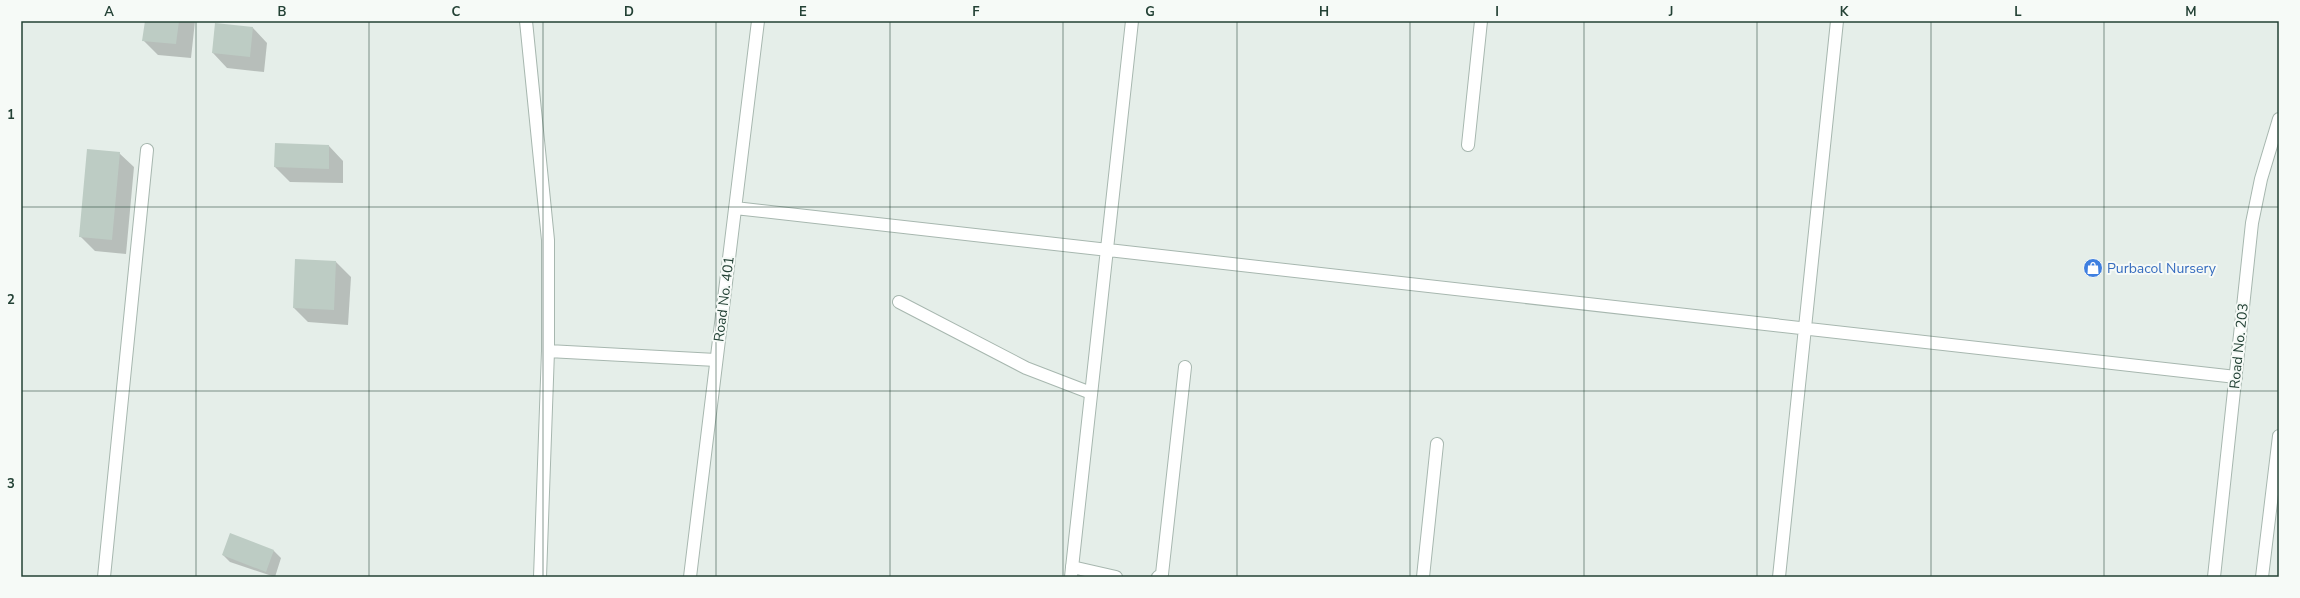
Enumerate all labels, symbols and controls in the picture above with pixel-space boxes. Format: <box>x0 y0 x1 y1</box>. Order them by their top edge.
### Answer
text: A <box>104 3 114 21</box>
text: B <box>278 3 287 21</box>
text: C <box>452 3 461 21</box>
text: D <box>624 3 634 21</box>
text: E <box>799 3 807 21</box>
text: F <box>972 3 980 21</box>
text: G <box>1145 3 1155 21</box>
text: H <box>1319 3 1329 21</box>
text: I <box>1495 3 1499 21</box>
text: J <box>1668 3 1673 21</box>
text: K <box>1840 3 1849 21</box>
text: L <box>2014 3 2022 21</box>
text: M <box>2185 3 2197 21</box>
text: 1 <box>7 106 15 124</box>
street label: Road No. 401 <box>709 255 739 343</box>
shop icon: Purbacol Nursery <box>2082 257 2104 279</box>
place label: Purbacol Nursery <box>2107 259 2217 278</box>
text: 2 <box>7 291 15 309</box>
street label: Road No. 203 <box>2225 302 2253 390</box>
text: 3 <box>7 475 15 493</box>

